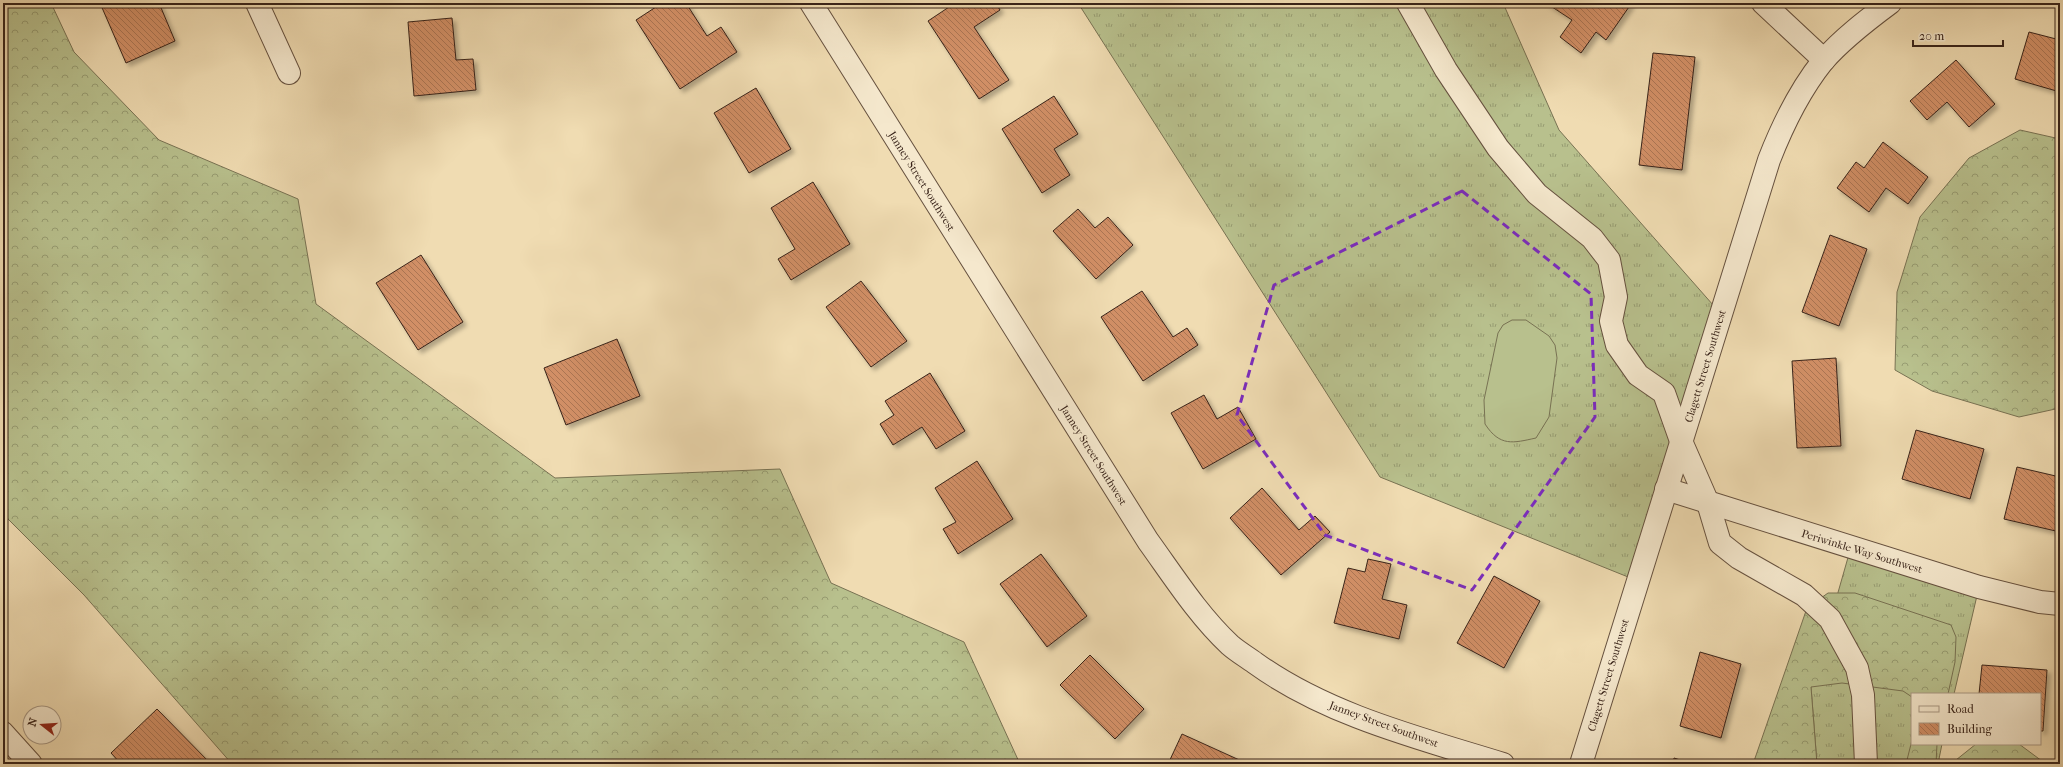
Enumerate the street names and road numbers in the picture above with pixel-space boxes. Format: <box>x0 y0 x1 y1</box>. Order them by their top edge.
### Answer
street label: Janney Street Southwest <box>885 128 958 234</box>
street label: Clagett Street Southwest <box>1682 308 1729 424</box>
street label: Janney Street Southwest <box>1057 402 1130 508</box>
street label: Periwinkle Way Southwest <box>1800 527 1924 576</box>
street label: Clagett Street Southwest <box>1585 617 1632 733</box>
street label: Janney Street Southwest <box>1327 698 1440 750</box>

